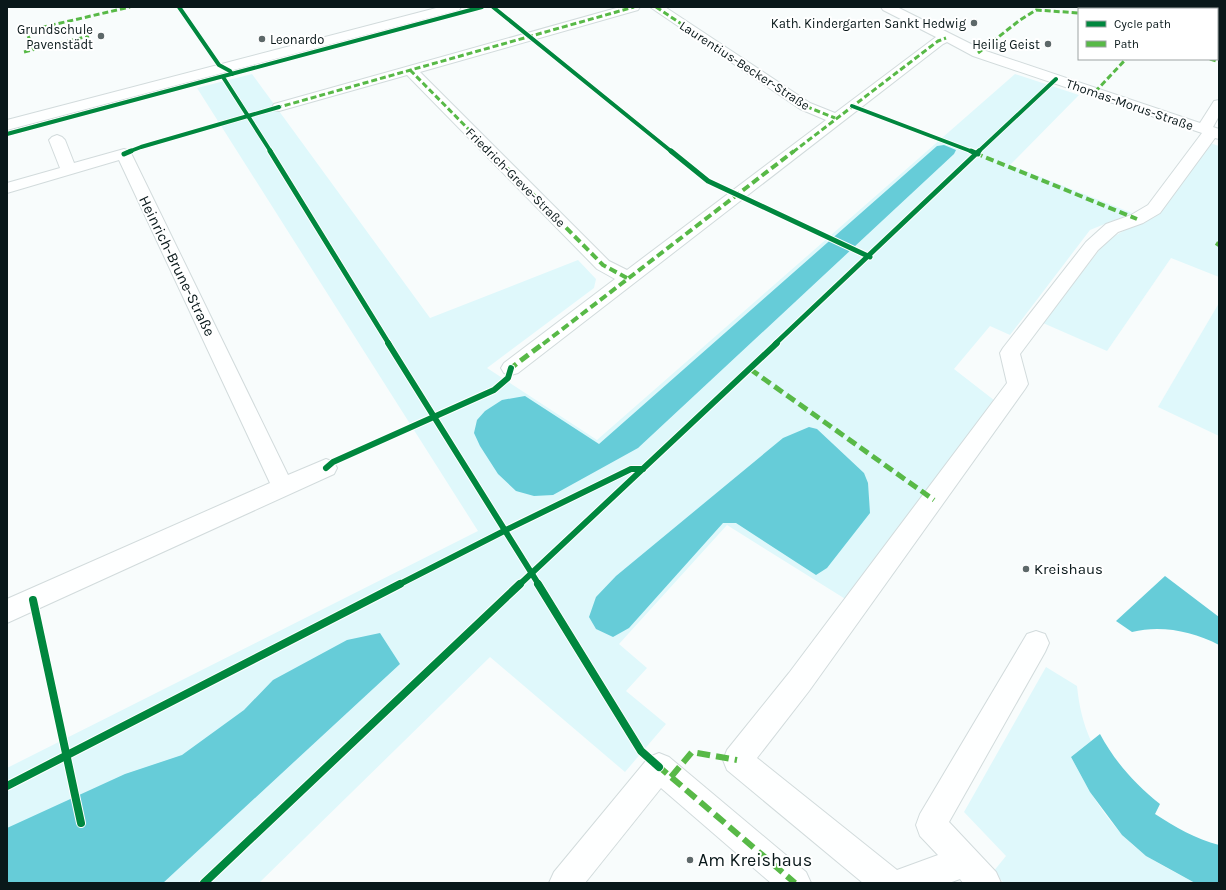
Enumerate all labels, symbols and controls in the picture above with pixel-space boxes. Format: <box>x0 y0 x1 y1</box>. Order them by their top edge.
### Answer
legend <box>1078 8 1218 60</box>
place label: Kath. Kindergarten Sankt Hedwig <box>771 16 967 31</box>
text: Cycle path <box>1114 17 1171 31</box>
street label: Laurentius-Becker-Straße <box>677 18 813 113</box>
marker: Kath. Kindergarten Sankt Hedwig <box>969 18 979 28</box>
place label: Grundschule Pavenstädt <box>17 22 93 52</box>
marker: Grundschule Pavenstädt <box>96 31 106 41</box>
place label: Leonardo <box>270 32 324 47</box>
marker: Leonardo <box>257 34 267 44</box>
place label: Heilig Geist <box>972 37 1040 52</box>
text: Path <box>1114 37 1139 51</box>
marker: Heilig Geist <box>1043 39 1053 49</box>
street label: Thomas-Morus-Straße <box>1064 76 1196 133</box>
street label: Friedrich-Greve-Straße <box>463 125 569 230</box>
street label: Heinrich-Brune-Straße <box>135 193 219 339</box>
place label: Kreishaus <box>1034 560 1103 578</box>
marker: Kreishaus <box>1021 564 1031 574</box>
place label: Am Kreishaus <box>698 849 812 871</box>
marker: Am Kreishaus <box>685 855 695 865</box>

